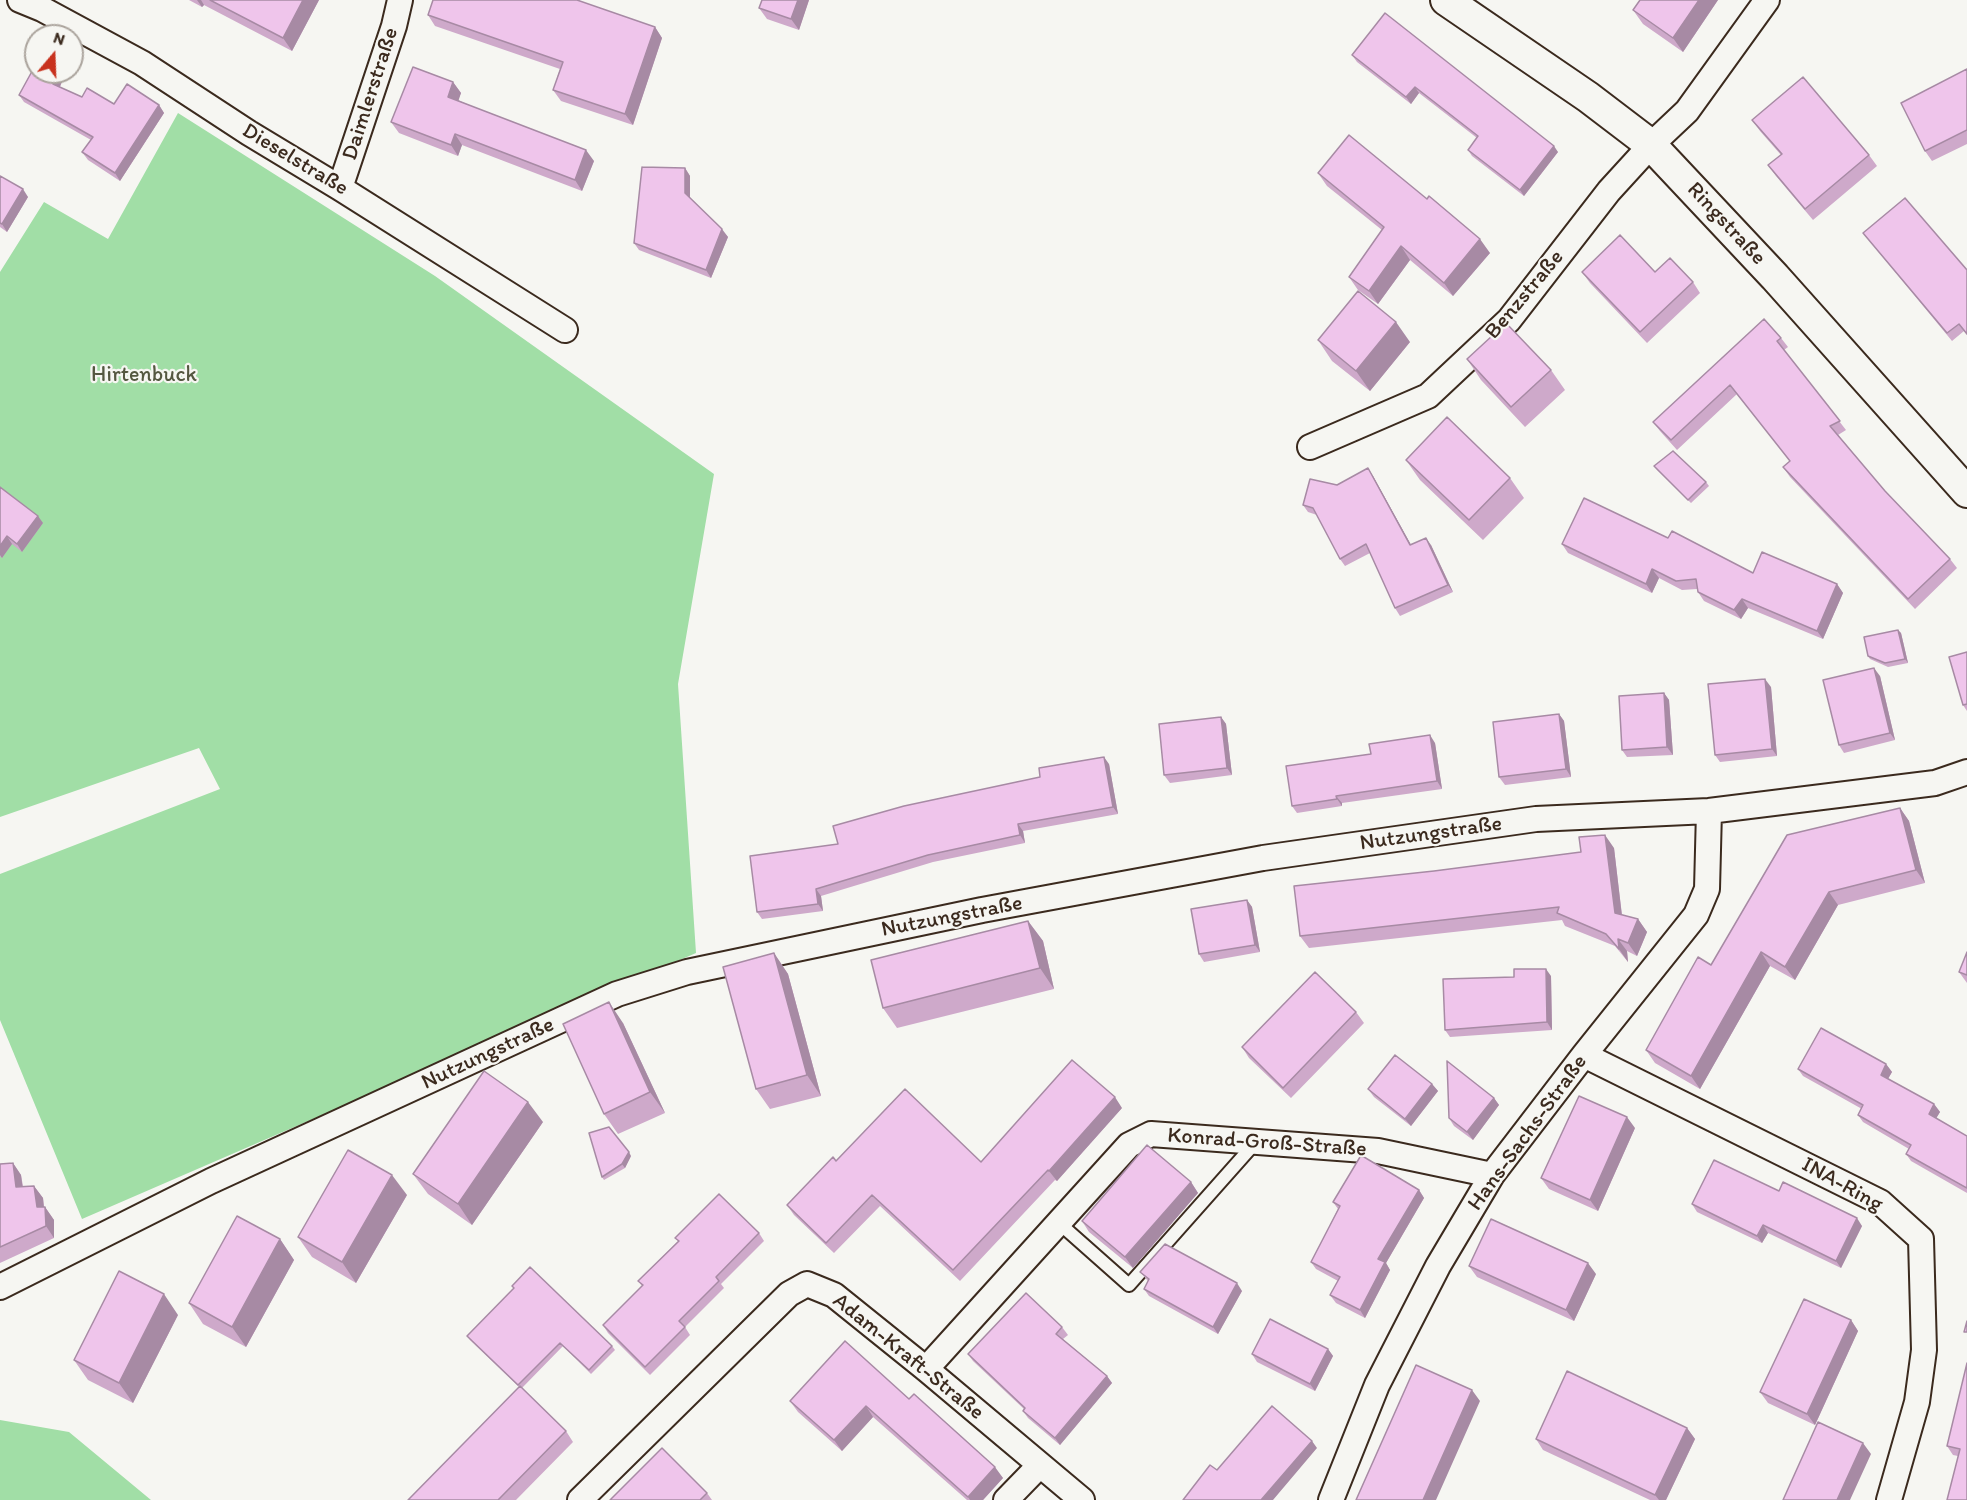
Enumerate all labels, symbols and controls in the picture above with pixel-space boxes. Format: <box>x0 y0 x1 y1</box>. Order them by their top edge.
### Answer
north arrow <box>24 24 84 84</box>
street label: Daimlerstraße <box>337 24 405 164</box>
text: N <box>51 28 68 49</box>
street label: Dieselstraße <box>237 118 353 202</box>
street label: Ringstraße <box>1681 177 1771 271</box>
street label: Benzstraße <box>1480 245 1570 345</box>
park label: Hirtenbuck <box>91 362 197 388</box>
street label: Nutzungstraße <box>1358 811 1504 857</box>
street label: Nutzungstraße <box>879 890 1025 944</box>
street label: Nutzungstraße <box>418 1012 558 1096</box>
street label: Hans-Sachs-Straße <box>1463 1050 1593 1216</box>
street label: Konrad-Groß-Straße <box>1166 1123 1368 1163</box>
street label: INA-Ring <box>1797 1152 1887 1218</box>
street label: Adam-Kraft-Straße <box>827 1288 989 1426</box>

